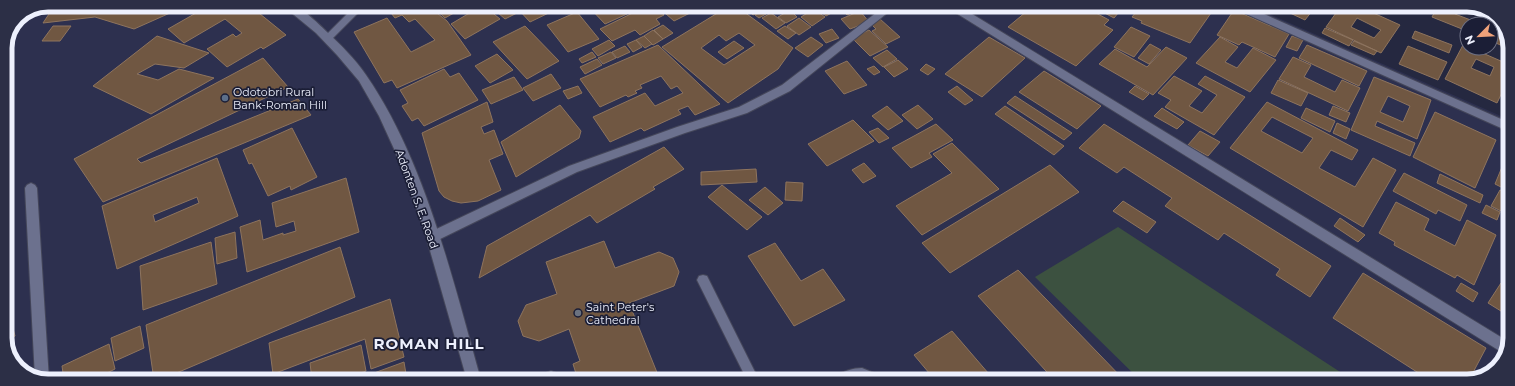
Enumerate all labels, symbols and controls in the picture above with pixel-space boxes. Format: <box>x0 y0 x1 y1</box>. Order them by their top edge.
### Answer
north arrow <box>1459 16 1499 56</box>
text: N <box>1462 33 1478 47</box>
place label: Odotobri Rural Bank-Roman Hill <box>233 85 327 112</box>
marker: Odotobri Rural Bank-Roman Hill <box>220 93 230 103</box>
street label: Adonten S. E. Road <box>393 148 441 250</box>
place label: Saint Peter's Cathedral <box>586 300 655 327</box>
marker: Saint Peter's Cathedral <box>573 308 583 318</box>
district label: ROMAN HILL <box>373 334 485 353</box>

